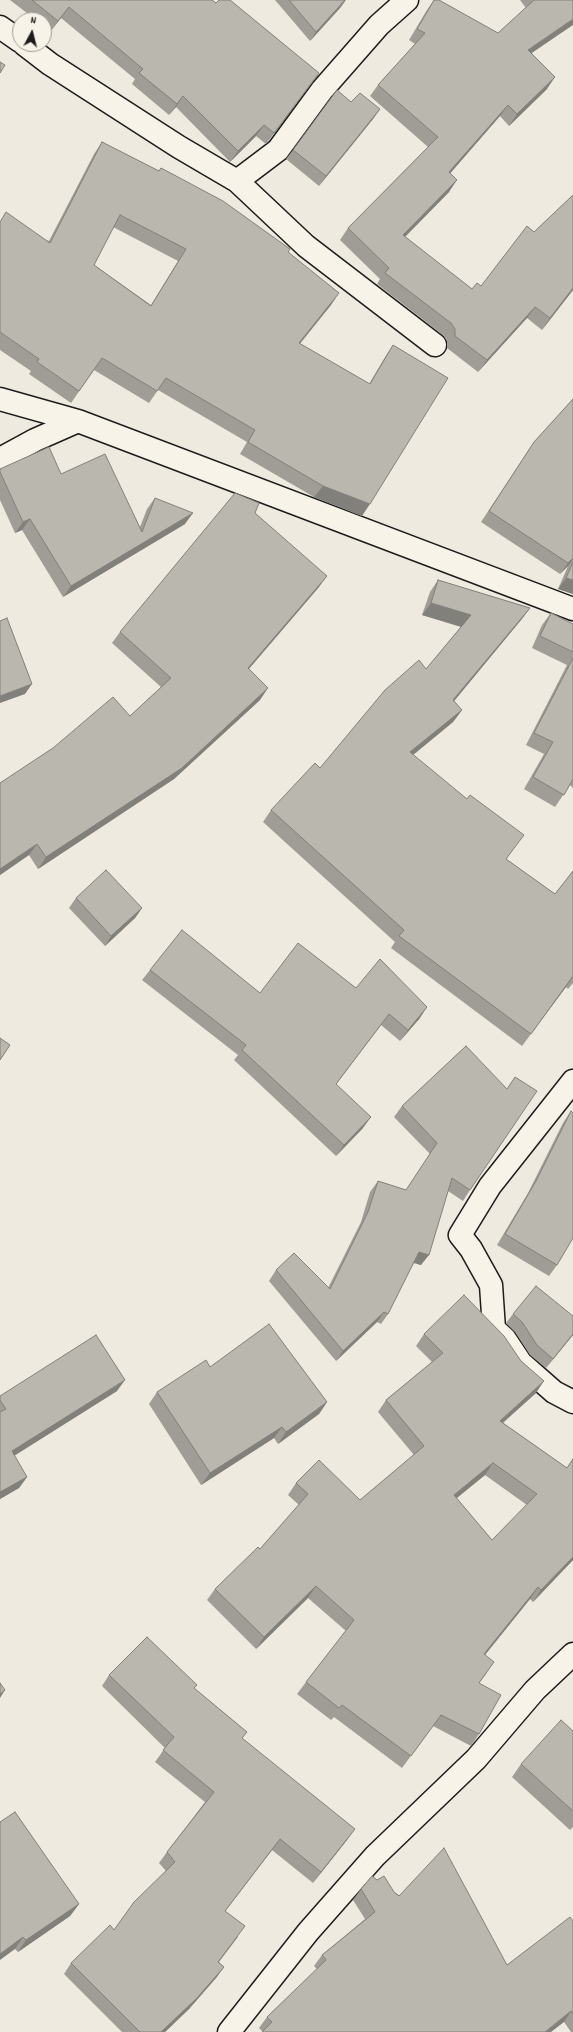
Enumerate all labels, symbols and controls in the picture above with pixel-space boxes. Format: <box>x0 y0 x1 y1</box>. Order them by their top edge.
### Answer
north arrow <box>12 12 52 52</box>
text: N <box>30 13 37 29</box>

